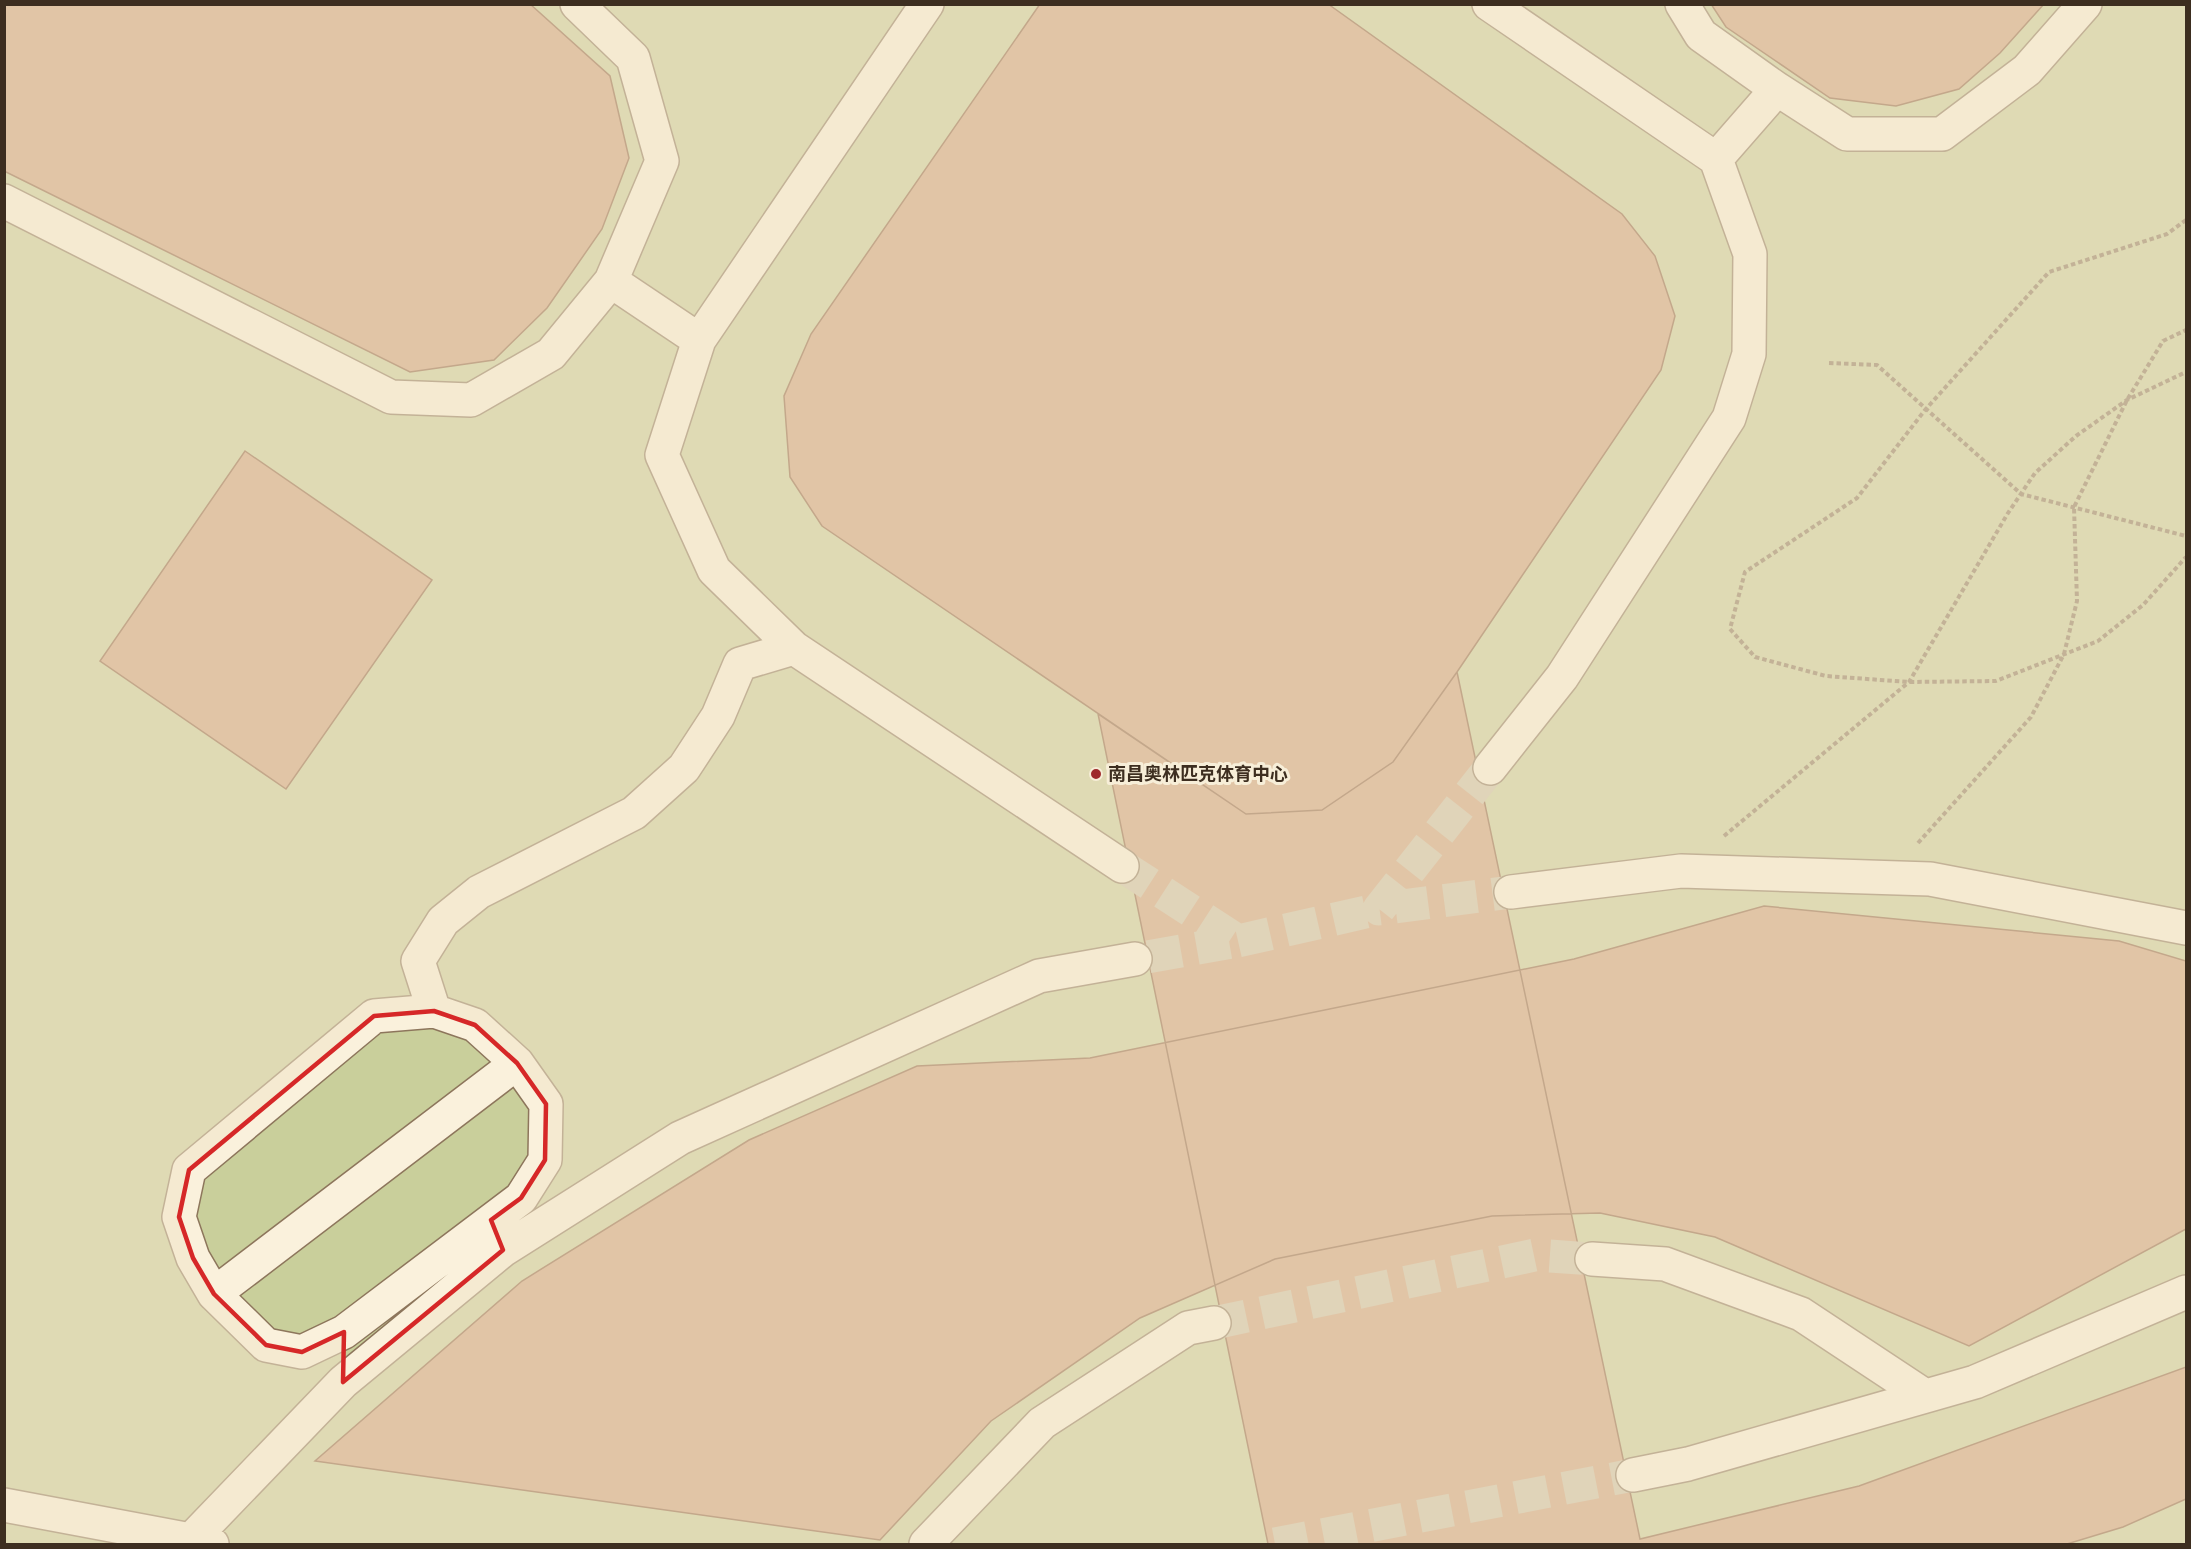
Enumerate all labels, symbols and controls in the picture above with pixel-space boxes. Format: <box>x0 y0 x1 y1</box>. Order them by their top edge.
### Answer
place label: 南昌奥林匹克体育中心 <box>1108 762 1288 785</box>
marker: 南昌奥林匹克体育中心 <box>1089 767 1103 781</box>

